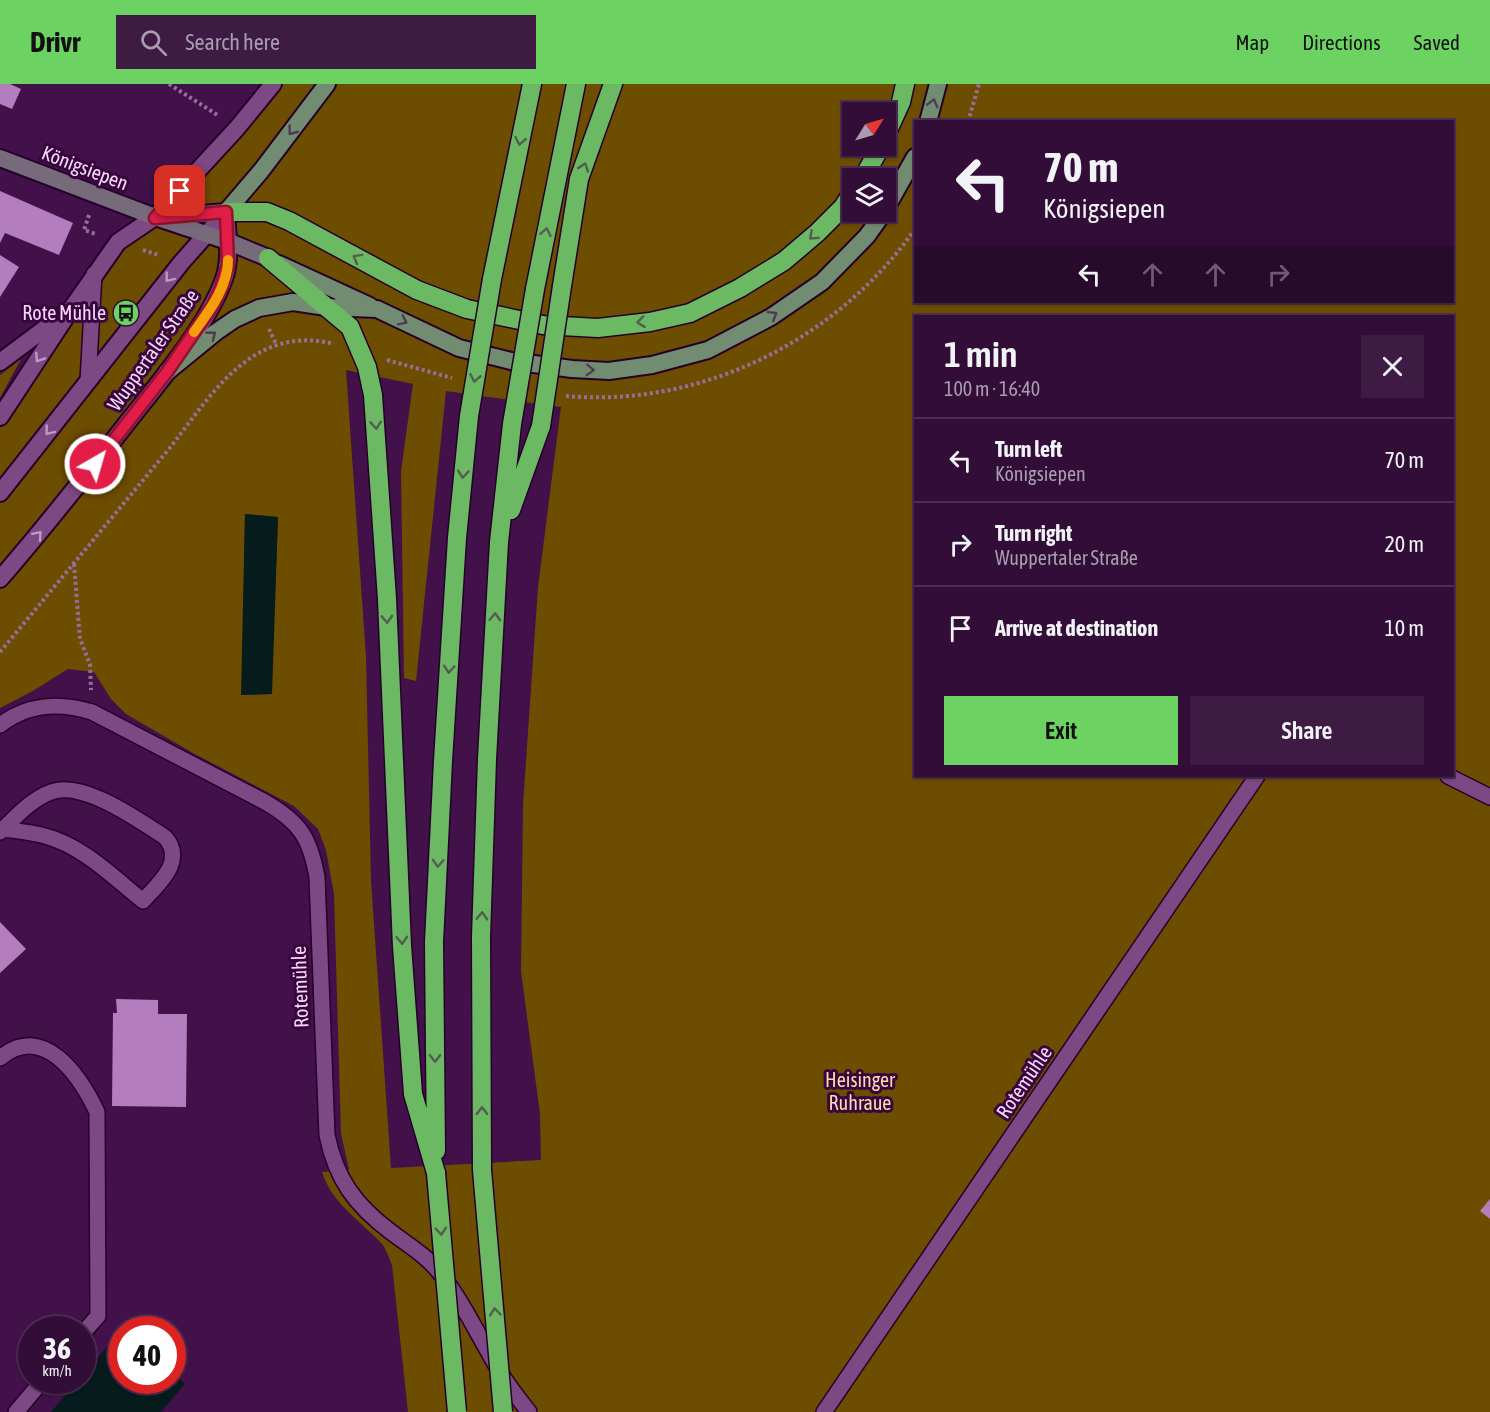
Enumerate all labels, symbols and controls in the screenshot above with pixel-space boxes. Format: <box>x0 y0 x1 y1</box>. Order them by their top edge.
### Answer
search box <box>116 15 536 69</box>
text: Drivr <box>30 26 80 58</box>
icon: search <box>137 26 170 59</box>
text: Search here <box>185 29 280 55</box>
text: Map <box>1235 30 1269 54</box>
text: Directions <box>1302 30 1381 54</box>
text: Saved <box>1414 30 1460 54</box>
one-way arrow <box>925 98 938 108</box>
north arrow <box>842 102 896 156</box>
map controls <box>842 102 896 222</box>
one-way arrow <box>288 124 299 135</box>
one-way arrow <box>514 136 527 146</box>
street label: Königsiepen <box>39 141 132 195</box>
text: 70 m <box>1043 143 1118 191</box>
icon: left <box>944 144 1022 222</box>
one-way arrow <box>576 162 589 173</box>
pin <box>154 165 205 216</box>
button: layers <box>842 168 896 222</box>
icon: arrive <box>163 174 196 207</box>
text: Königsiepen <box>1043 193 1165 224</box>
one-way arrow <box>539 227 552 237</box>
one-way arrow <box>809 229 819 240</box>
one-way arrow <box>352 254 363 266</box>
icon: left <box>1073 258 1106 291</box>
icon: ahead <box>1136 258 1169 291</box>
icon: ahead <box>1199 258 1232 291</box>
icon: right <box>1262 258 1295 291</box>
one-way arrow <box>166 271 177 282</box>
street label: Wuppertaler Straße <box>102 285 203 415</box>
bus stop icon: Rote Mühle <box>111 298 141 328</box>
place label: Rote Mühle <box>22 301 106 324</box>
one-way arrow <box>767 311 778 322</box>
one-way arrow <box>397 314 408 326</box>
one-way arrow <box>637 316 646 328</box>
one-way arrow <box>206 332 217 343</box>
text: 1 min <box>944 333 1018 375</box>
button: close <box>1361 335 1424 398</box>
one-way arrow <box>35 351 46 362</box>
one-way arrow <box>585 364 594 376</box>
one-way arrow <box>469 373 482 383</box>
text: 100 m · 16:40 <box>944 377 1040 400</box>
one-way arrow <box>369 420 382 429</box>
one-way arrow <box>45 425 56 436</box>
position arrow <box>63 432 127 496</box>
text: Turn left <box>995 436 1062 462</box>
icon: left <box>944 444 977 477</box>
text: 70 m <box>1384 447 1424 473</box>
text: Königsiepen <box>995 462 1086 485</box>
one-way arrow <box>457 470 470 479</box>
text: Turn right <box>995 520 1072 546</box>
icon: right <box>944 528 977 561</box>
one-way arrow <box>31 531 42 542</box>
text: 20 m <box>1384 531 1424 557</box>
text: Wuppertaler Straße <box>995 546 1138 569</box>
one-way arrow <box>489 612 502 621</box>
icon: arrive <box>944 612 977 645</box>
one-way arrow <box>381 615 394 624</box>
text: Arrive at destination <box>995 615 1158 641</box>
text: 10 m <box>1384 615 1424 641</box>
one-way arrow <box>442 664 455 673</box>
button: Exit <box>944 696 1178 765</box>
button: Share <box>1190 696 1424 765</box>
one-way arrow <box>431 859 444 868</box>
one-way arrow <box>475 912 488 921</box>
one-way arrow <box>396 936 409 945</box>
street label: Rotemühle <box>287 946 312 1028</box>
street label: Rotemühle <box>991 1041 1056 1122</box>
one-way arrow <box>429 1054 441 1063</box>
park label: Heisinger Ruhraue <box>825 1068 896 1114</box>
one-way arrow <box>476 1107 488 1116</box>
one-way arrow <box>435 1226 448 1235</box>
one-way arrow <box>489 1307 502 1316</box>
speed limit sign: 40 <box>108 1316 186 1394</box>
text: 36 <box>43 1331 71 1365</box>
text: km/h <box>42 1362 72 1379</box>

